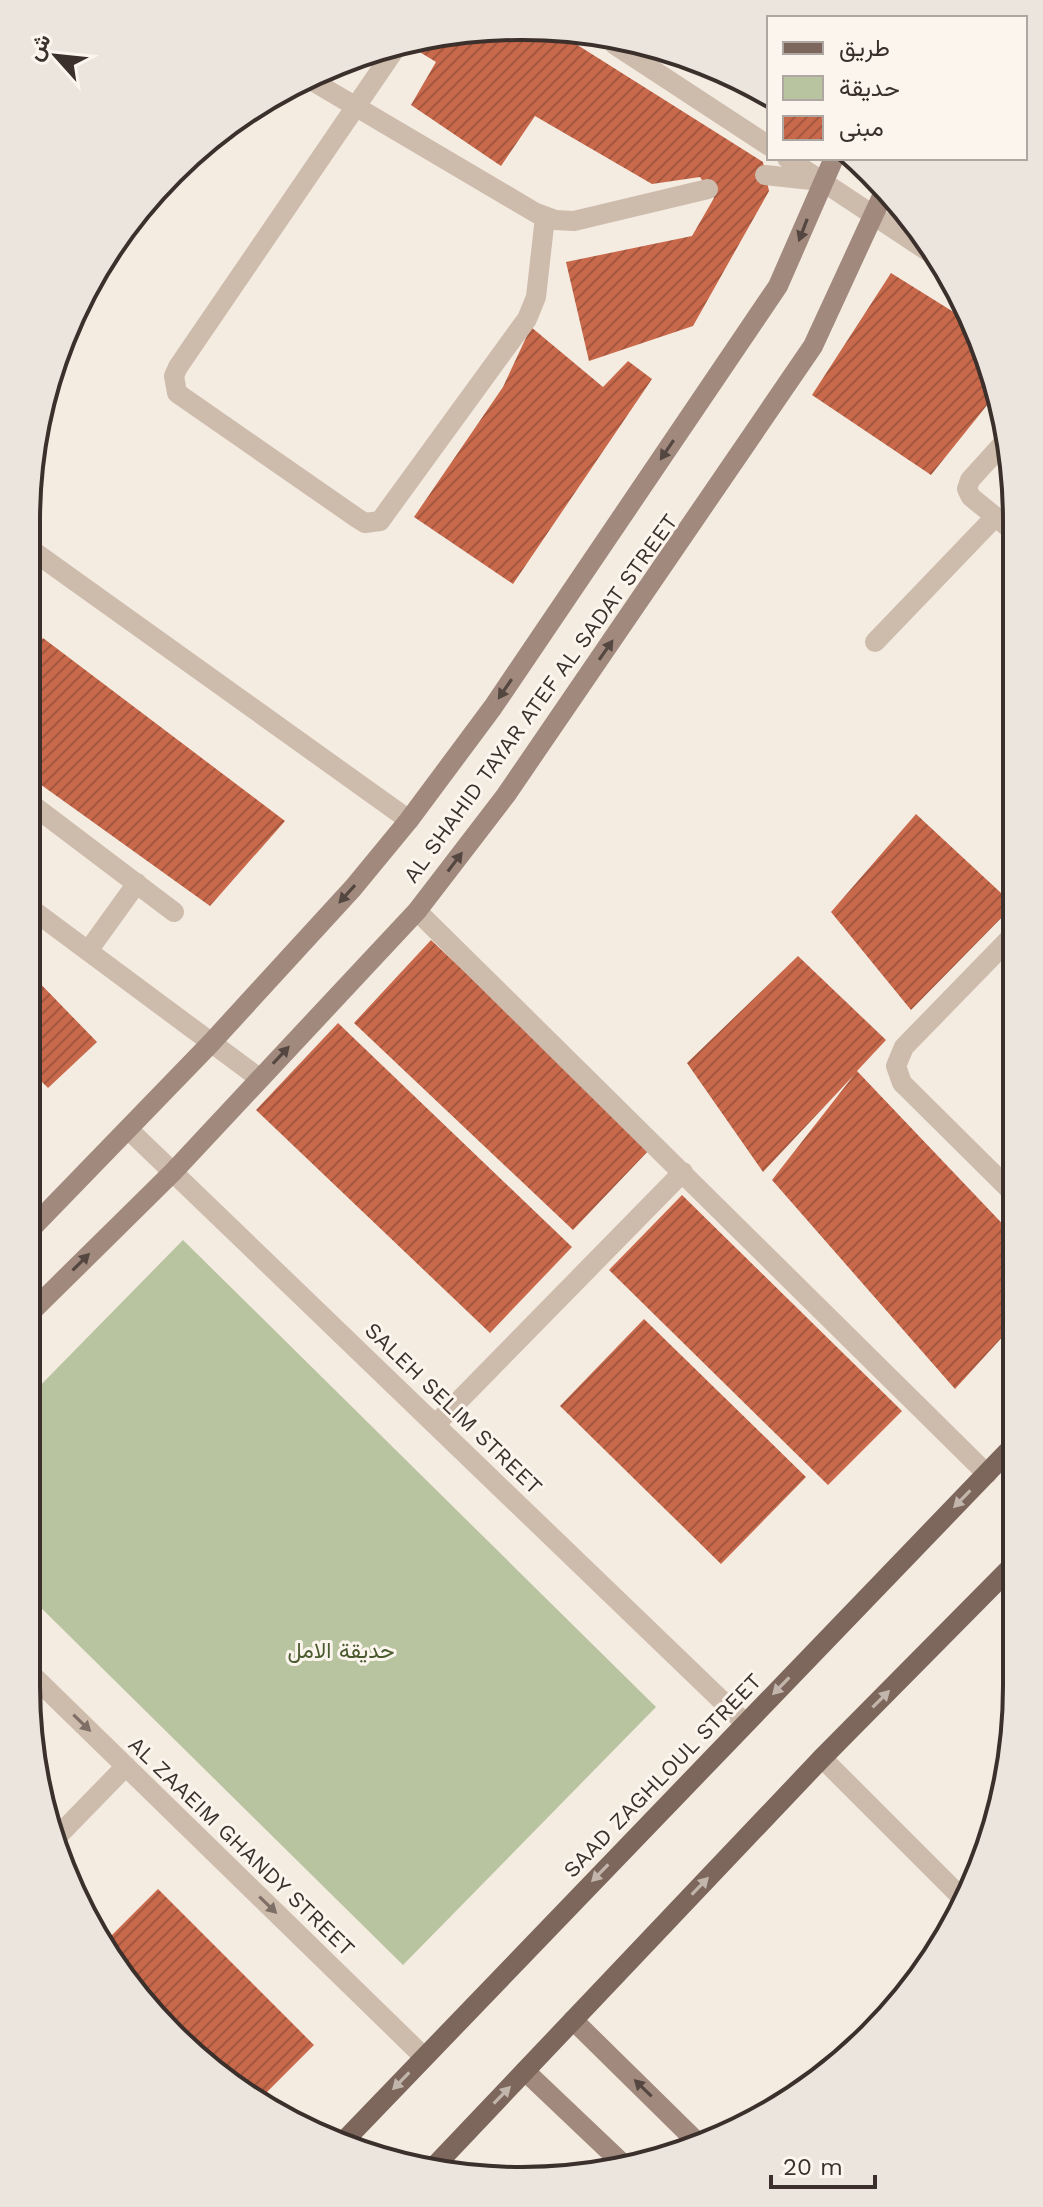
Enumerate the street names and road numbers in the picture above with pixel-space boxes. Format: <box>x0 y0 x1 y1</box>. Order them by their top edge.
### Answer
street label: AL SHAHID TAYAR ATEF AL SADAT STREET <box>398 509 683 887</box>
street label: SALEH SELIM STREET <box>360 1317 547 1499</box>
street label: SAAD ZAGHLOUL STREET <box>558 1668 766 1882</box>
street label: AL ZAAEIM GHANDY STREET <box>123 1732 360 1961</box>

